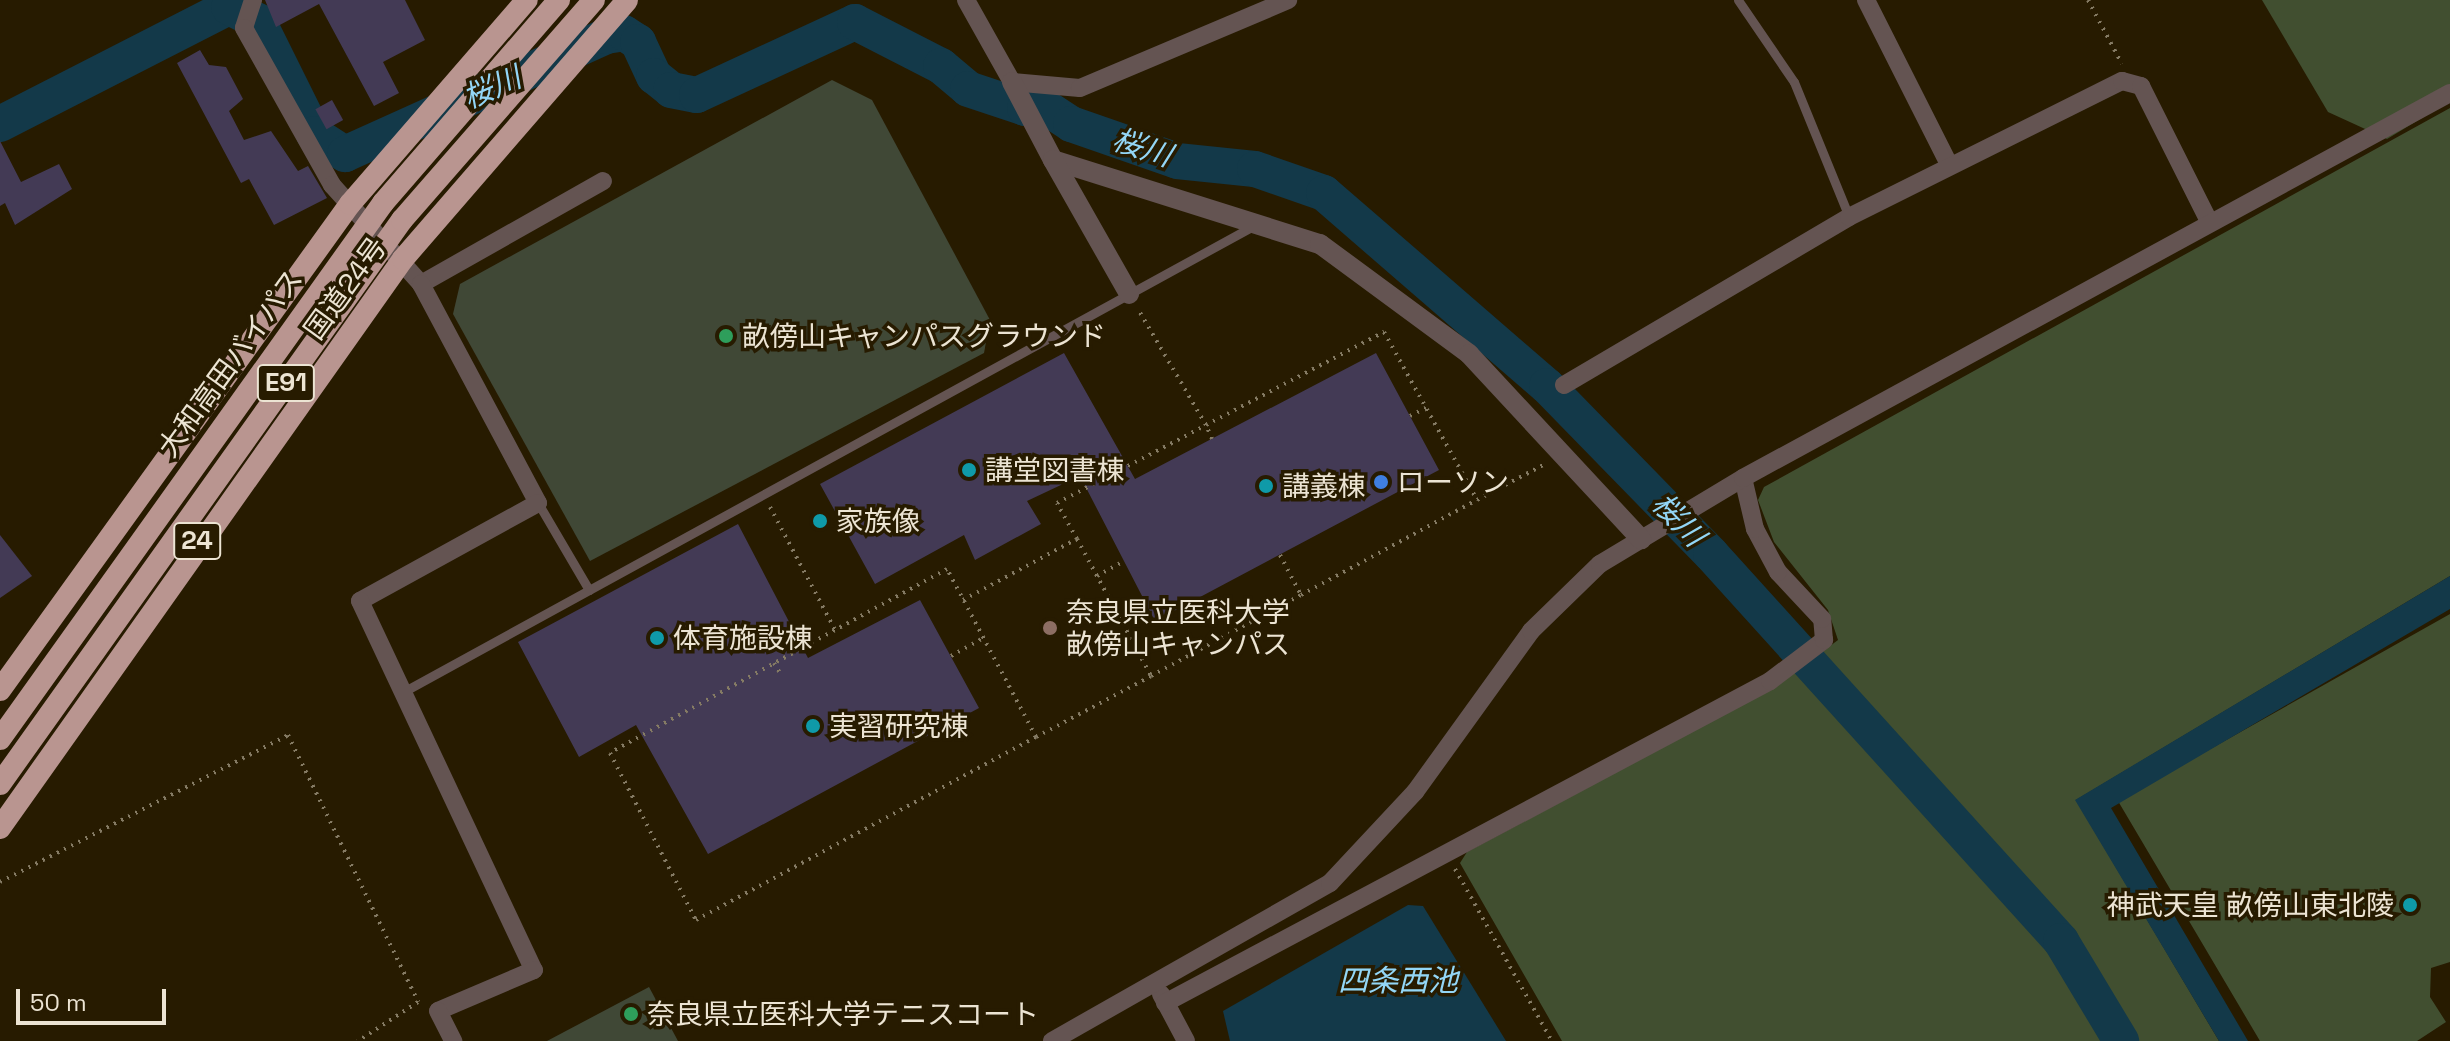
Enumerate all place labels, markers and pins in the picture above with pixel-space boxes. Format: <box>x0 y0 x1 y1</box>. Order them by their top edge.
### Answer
place label: 畝傍山キャンパスグラウンド <box>742 319 1106 353</box>
marker: 畝傍山キャンパスグラウンド <box>717 327 735 345</box>
place label: 講堂図書棟 <box>985 453 1125 487</box>
marker: 講堂図書棟 <box>960 461 978 479</box>
place label: ローソン <box>1397 465 1509 499</box>
place label: 講義棟 <box>1282 469 1366 503</box>
marker: ローソン <box>1372 473 1390 491</box>
marker: 講義棟 <box>1257 477 1275 495</box>
place label: 家族像 <box>836 504 920 538</box>
marker: 家族像 <box>811 512 829 530</box>
place label: 奈良県立医科大学 畝傍山キャンパス <box>1066 595 1290 661</box>
marker: 奈良県立医科大学 畝傍山キャンパス <box>1041 619 1059 637</box>
place label: 体育施設棟 <box>673 621 813 655</box>
marker: 体育施設棟 <box>648 629 666 647</box>
place label: 実習研究棟 <box>829 709 969 743</box>
marker: 実習研究棟 <box>804 717 822 735</box>
place label: 神武天皇 畝傍山東北陵 <box>2107 888 2394 922</box>
marker: 神武天皇 畝傍山東北陵 <box>2401 896 2419 914</box>
place label: 奈良県立医科大学テニスコート <box>647 997 1039 1031</box>
marker: 奈良県立医科大学テニスコート <box>622 1005 640 1023</box>

